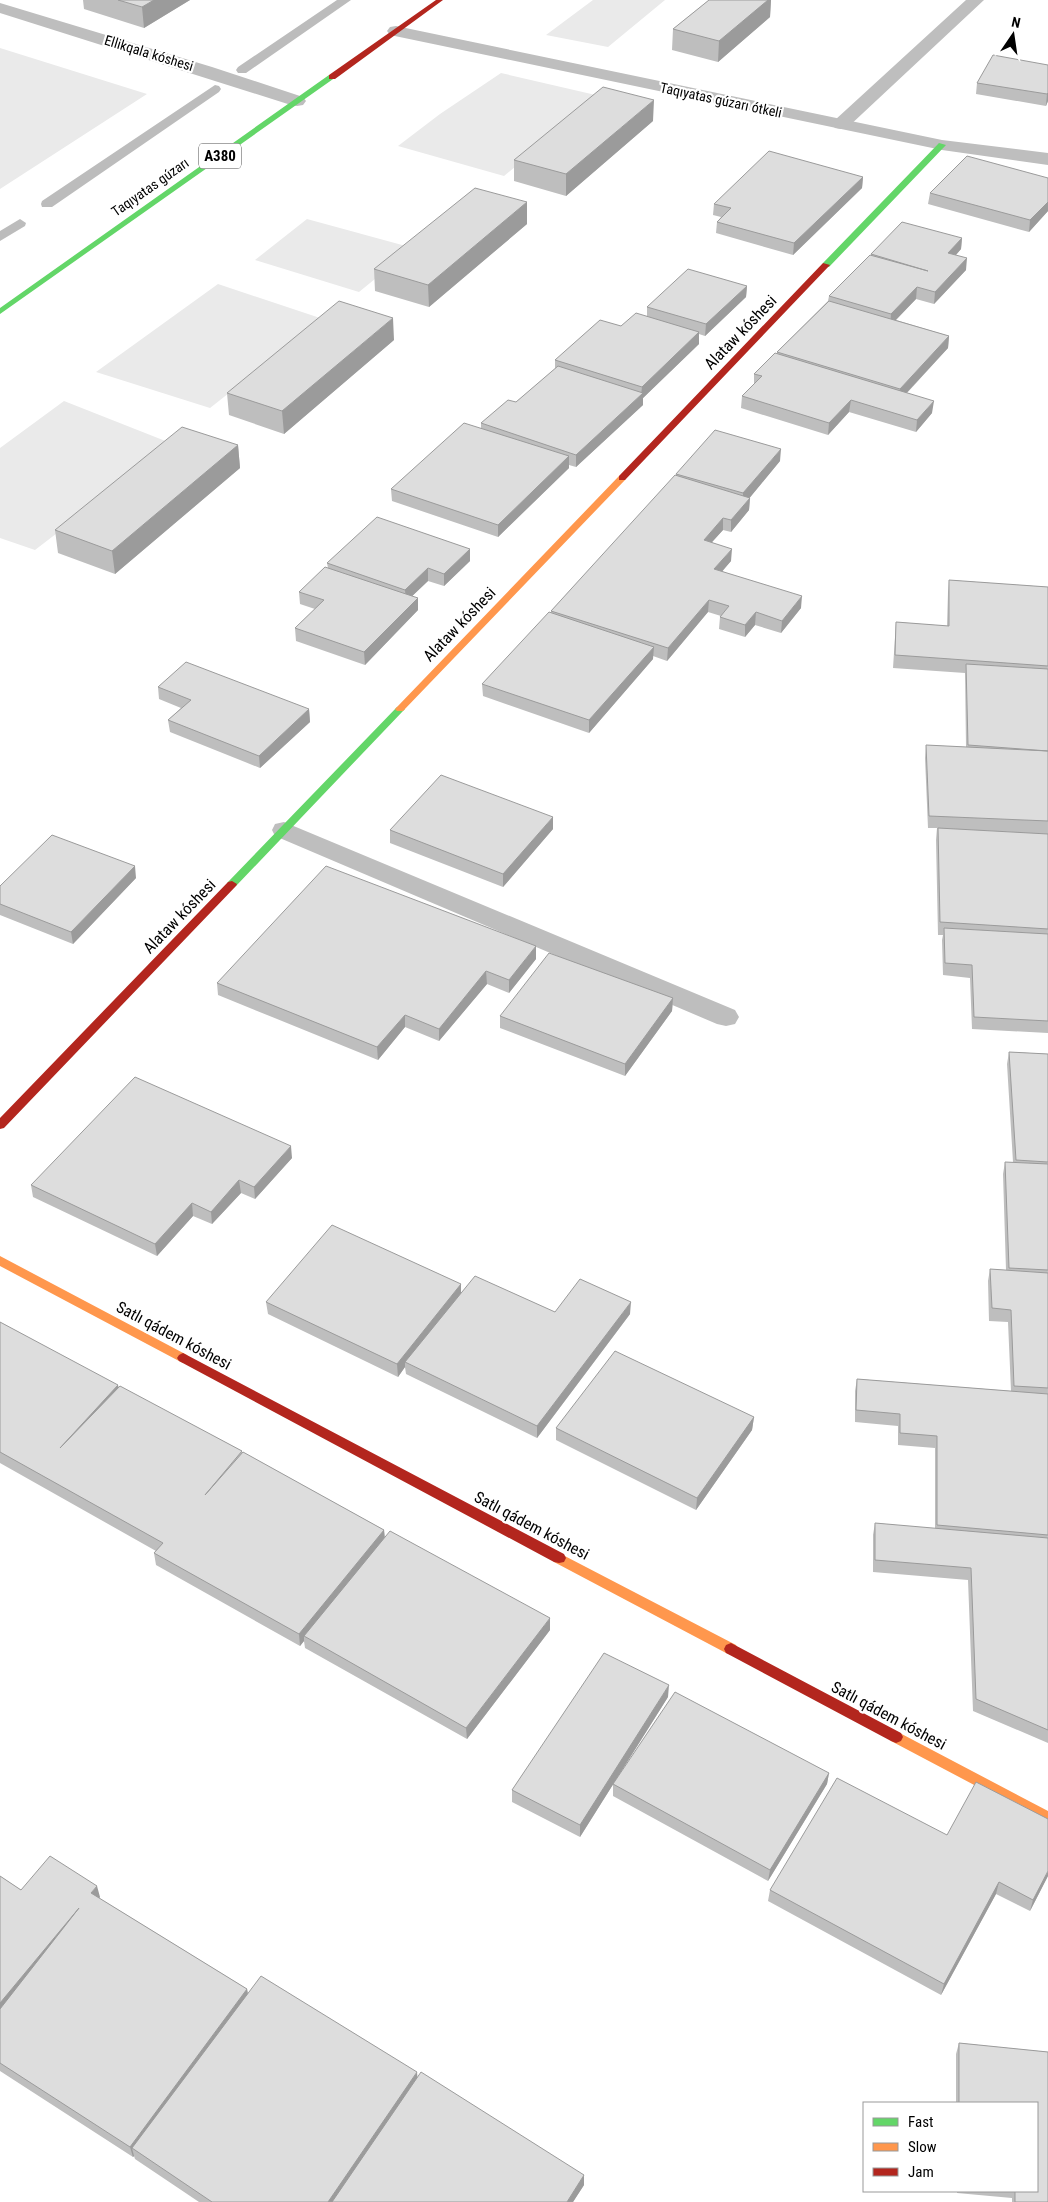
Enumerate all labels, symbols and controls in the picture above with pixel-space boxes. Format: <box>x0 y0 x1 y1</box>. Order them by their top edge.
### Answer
north arrow <box>988 10 1038 60</box>
text: N <box>1010 14 1022 31</box>
street label: Ellikqala kóshesi <box>103 32 195 74</box>
street label: Taqıyatas gúzarı ótkeli <box>659 79 783 121</box>
road number: A380 <box>199 144 241 168</box>
street label: Taqıyatas gúzarı <box>108 154 192 220</box>
street label: Alataw kóshesi <box>700 291 780 373</box>
street label: Alataw kóshesi <box>419 583 499 665</box>
street label: Alataw kóshesi <box>139 875 219 957</box>
street label: Satlı qádem kóshesi <box>113 1297 234 1374</box>
street label: Satlı qádem kóshesi <box>471 1487 592 1564</box>
street label: Satlı qádem kóshesi <box>828 1677 949 1754</box>
legend <box>863 2102 1038 2192</box>
text: Fast <box>908 2113 933 2131</box>
text: Slow <box>908 2138 937 2156</box>
text: Jam <box>908 2163 934 2181</box>

